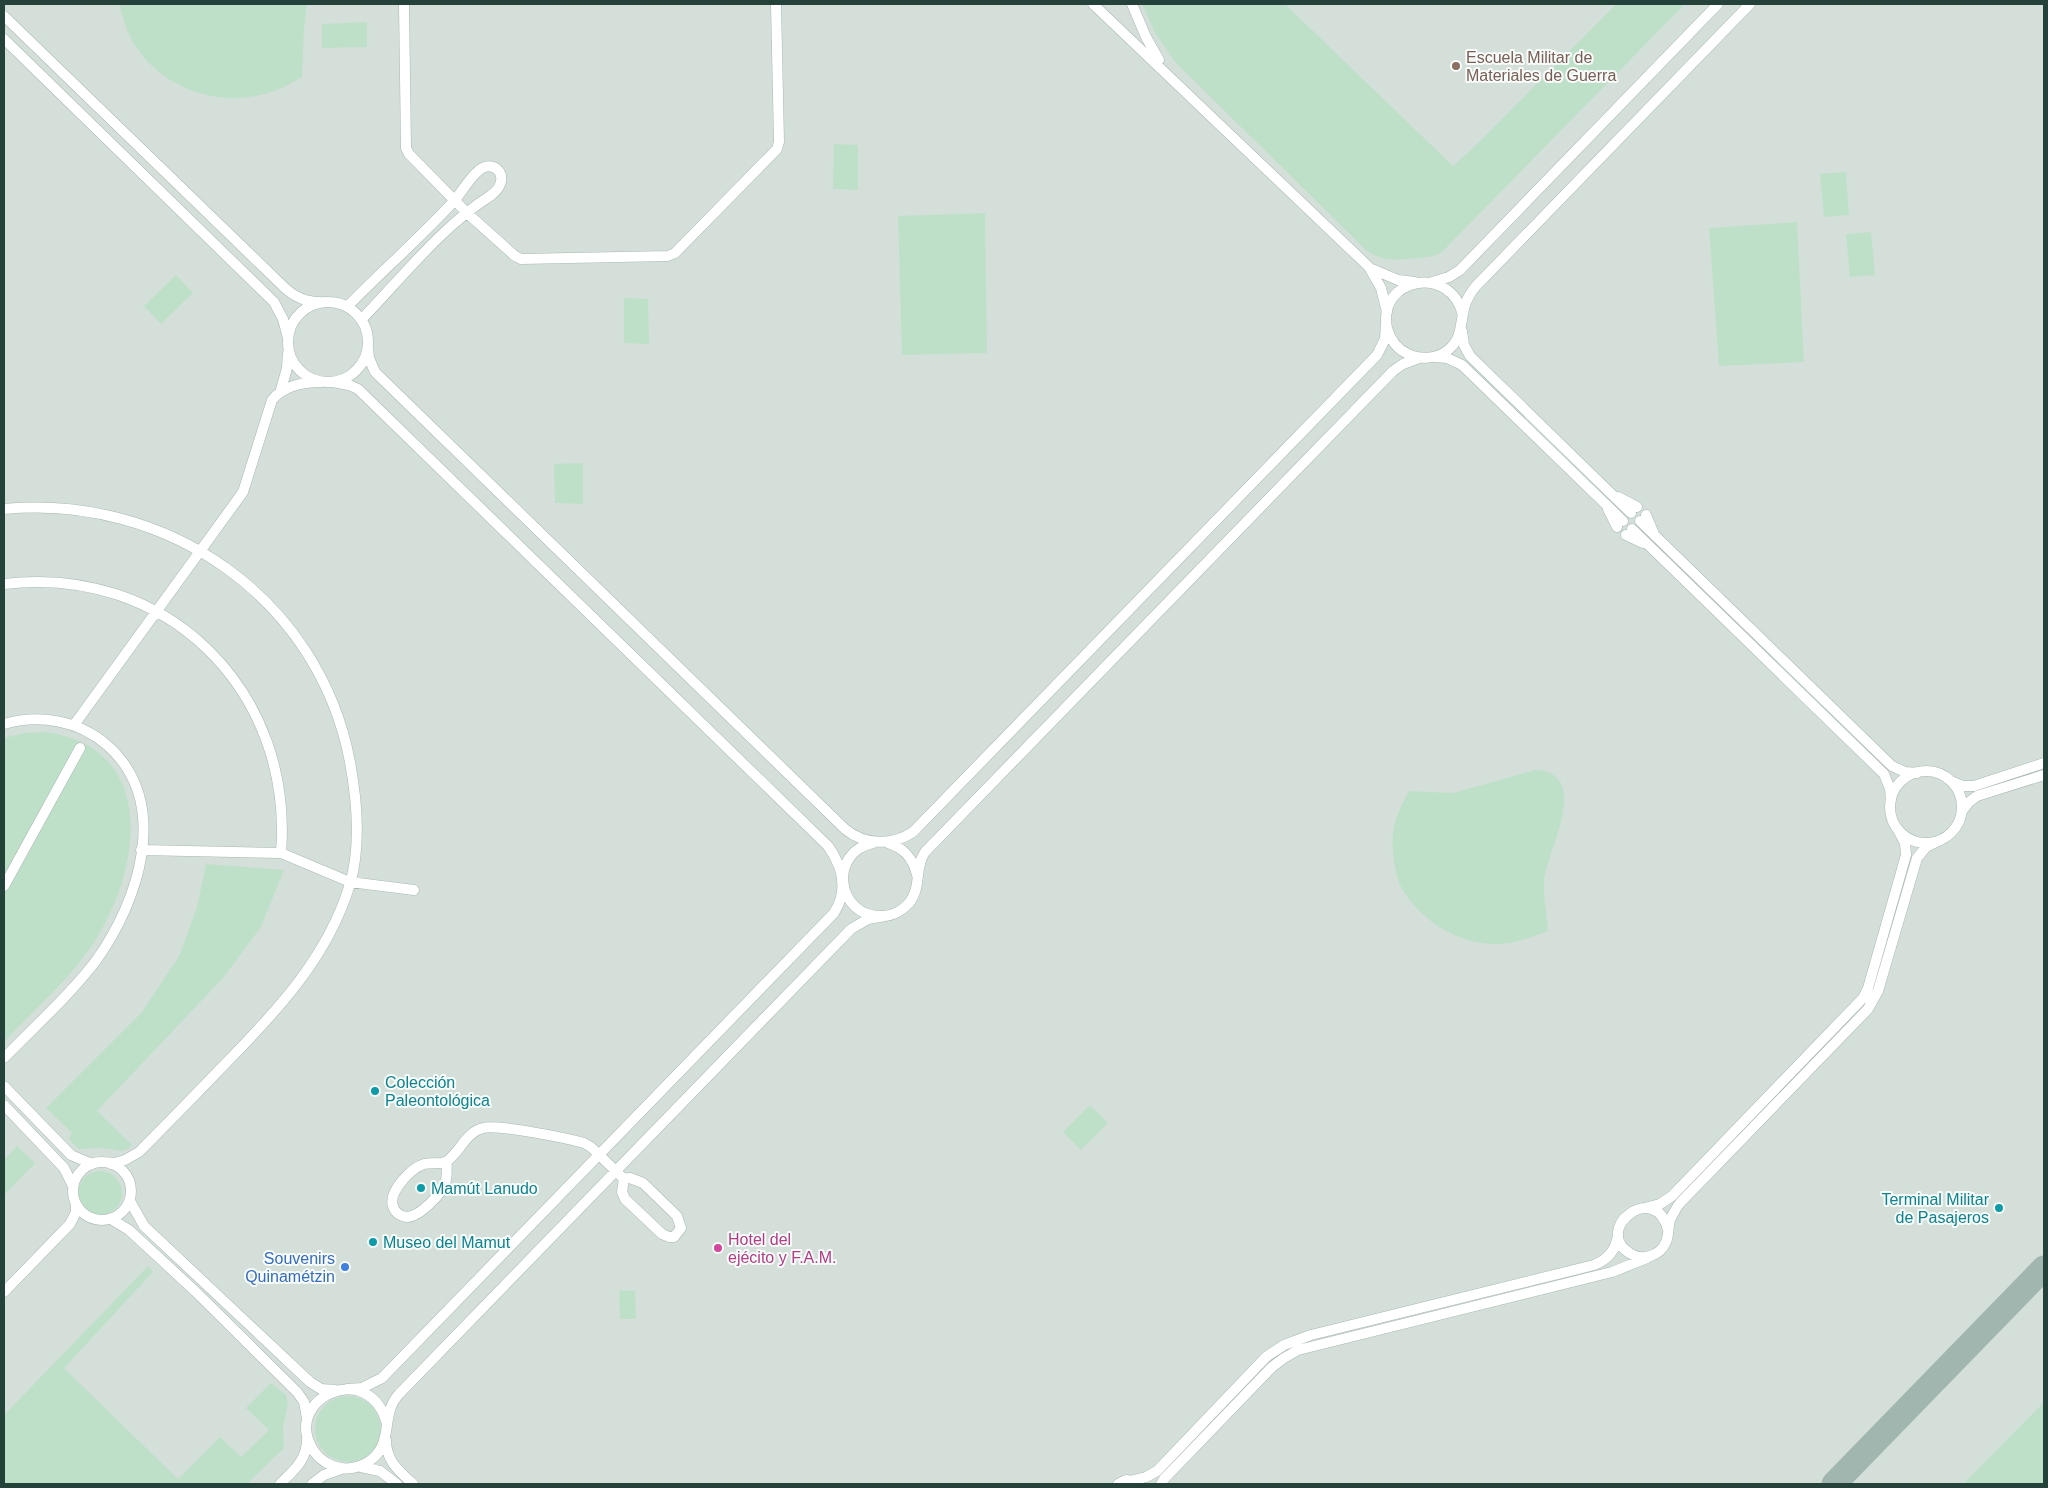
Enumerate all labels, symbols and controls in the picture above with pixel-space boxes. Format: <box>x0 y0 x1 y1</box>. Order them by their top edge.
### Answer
place label: Escuela Militar de Materiales de Guerra <box>1466 49 1616 84</box>
marker: Escuela Militar de Materiales de Guerra <box>1450 60 1462 72</box>
place label: Colección Paleontológica <box>385 1074 490 1109</box>
marker: Colección Paleontológica <box>369 1085 381 1097</box>
place label: Mamút Lanudo <box>431 1180 538 1197</box>
marker: Mamút Lanudo <box>415 1182 427 1194</box>
place label: Terminal Militar de Pasajeros <box>1881 1191 1990 1226</box>
marker: Terminal Militar de Pasajeros <box>1993 1202 2005 1214</box>
place label: Hotel del ejécito y F.A.M. <box>728 1231 836 1266</box>
place label: Museo del Mamut <box>383 1234 511 1251</box>
marker: Museo del Mamut <box>367 1236 379 1248</box>
marker: Hotel del ejécito y F.A.M. <box>712 1242 724 1254</box>
place label: Souvenirs Quinamétzin <box>245 1250 335 1285</box>
marker: Souvenirs Quinamétzin <box>339 1261 351 1273</box>

